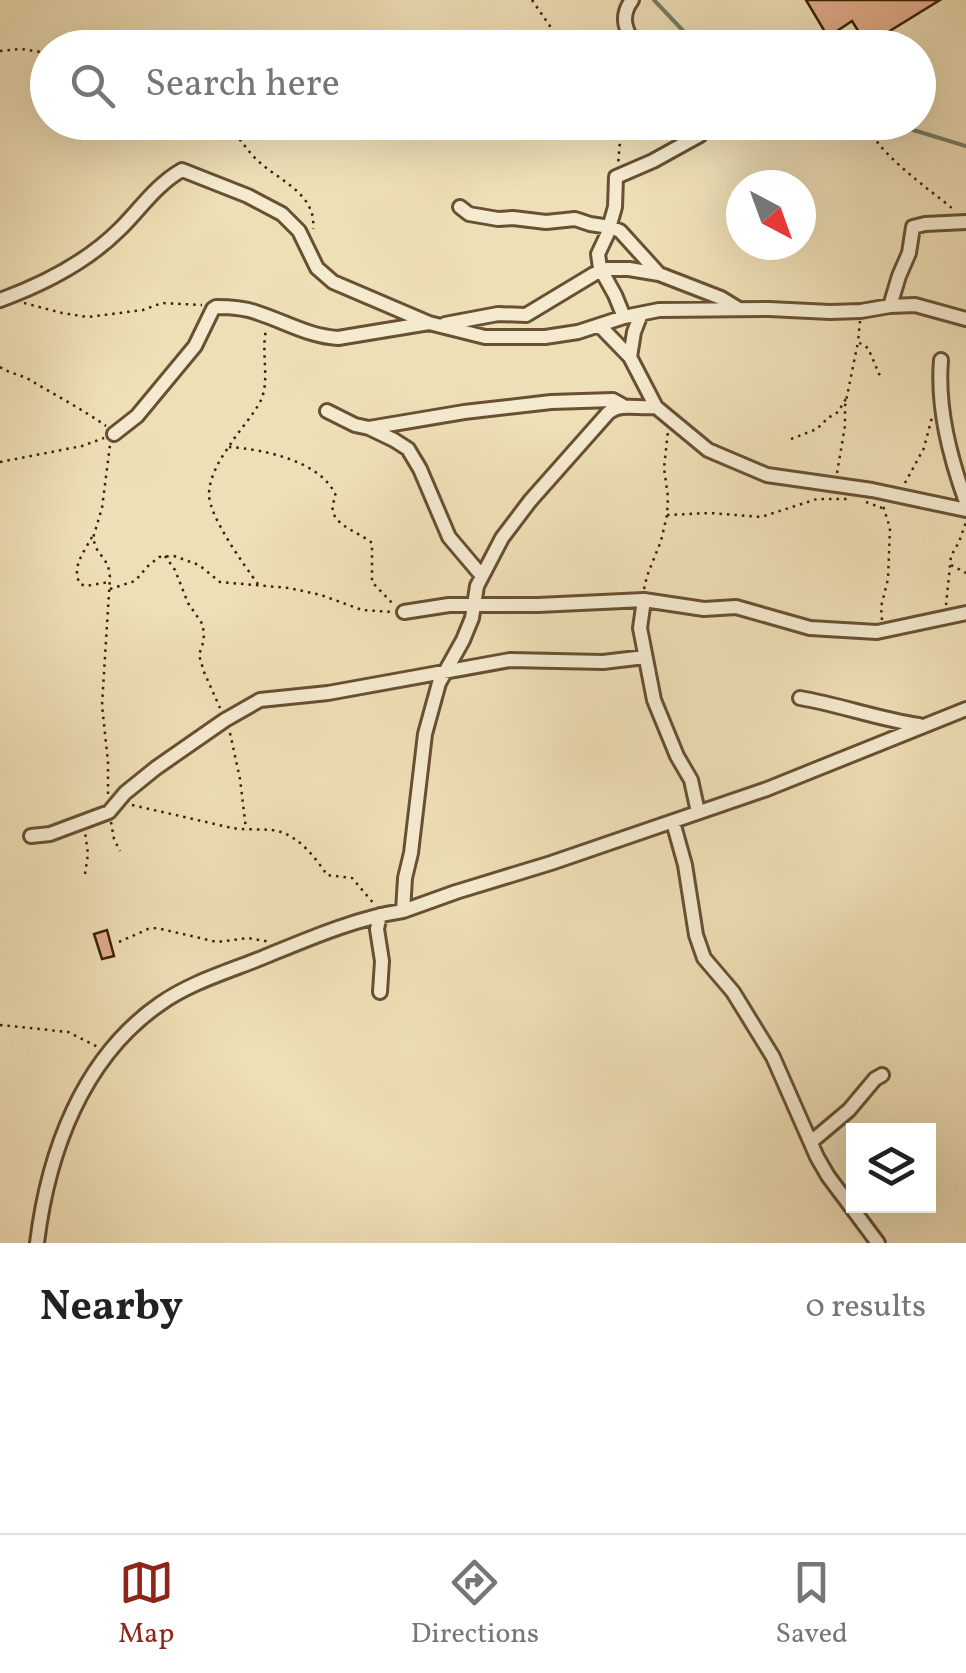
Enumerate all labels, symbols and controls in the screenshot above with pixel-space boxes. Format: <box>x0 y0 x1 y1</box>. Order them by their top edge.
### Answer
search box <box>30 30 936 140</box>
icon: search <box>65 58 120 113</box>
text: Search here <box>145 59 340 112</box>
north arrow <box>726 170 816 260</box>
map controls <box>846 1123 936 1213</box>
button: layers <box>846 1123 936 1213</box>
text: Nearby <box>40 1279 183 1338</box>
text: 0 results <box>806 1286 926 1330</box>
tab: Map <box>118 1555 174 1654</box>
tab: Directions <box>411 1555 539 1654</box>
tab: Saved <box>776 1555 848 1654</box>

